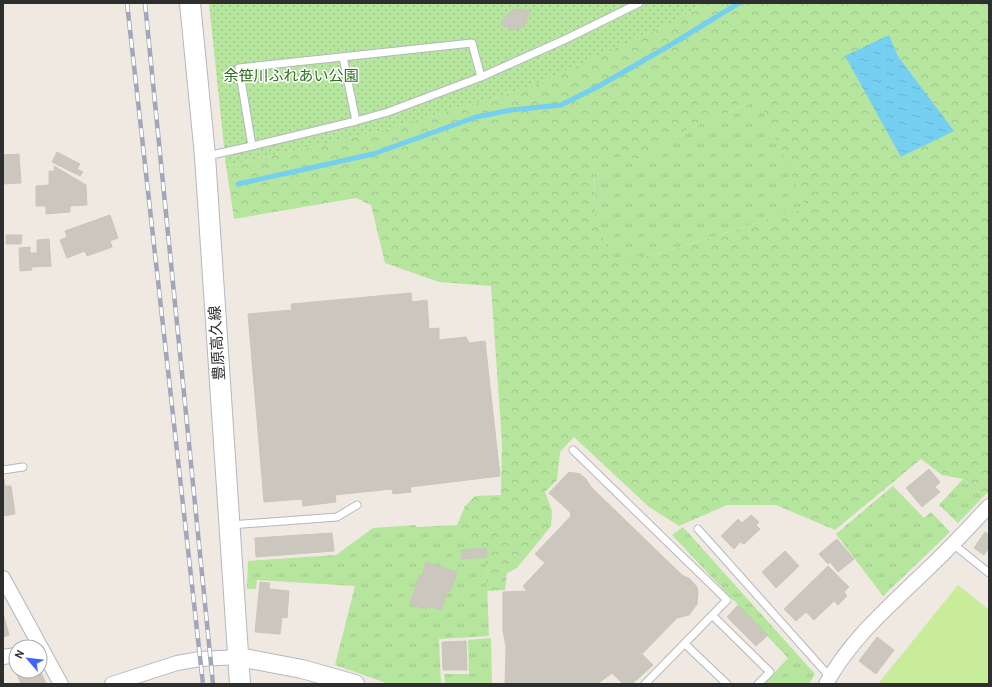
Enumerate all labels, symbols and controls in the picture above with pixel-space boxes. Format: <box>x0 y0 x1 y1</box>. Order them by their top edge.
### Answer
park label: 余笹川ふれあい公園 <box>223 67 359 85</box>
street label: 豊原高久線 <box>205 305 229 381</box>
north arrow <box>8 639 48 679</box>
text: N <box>11 648 27 661</box>

